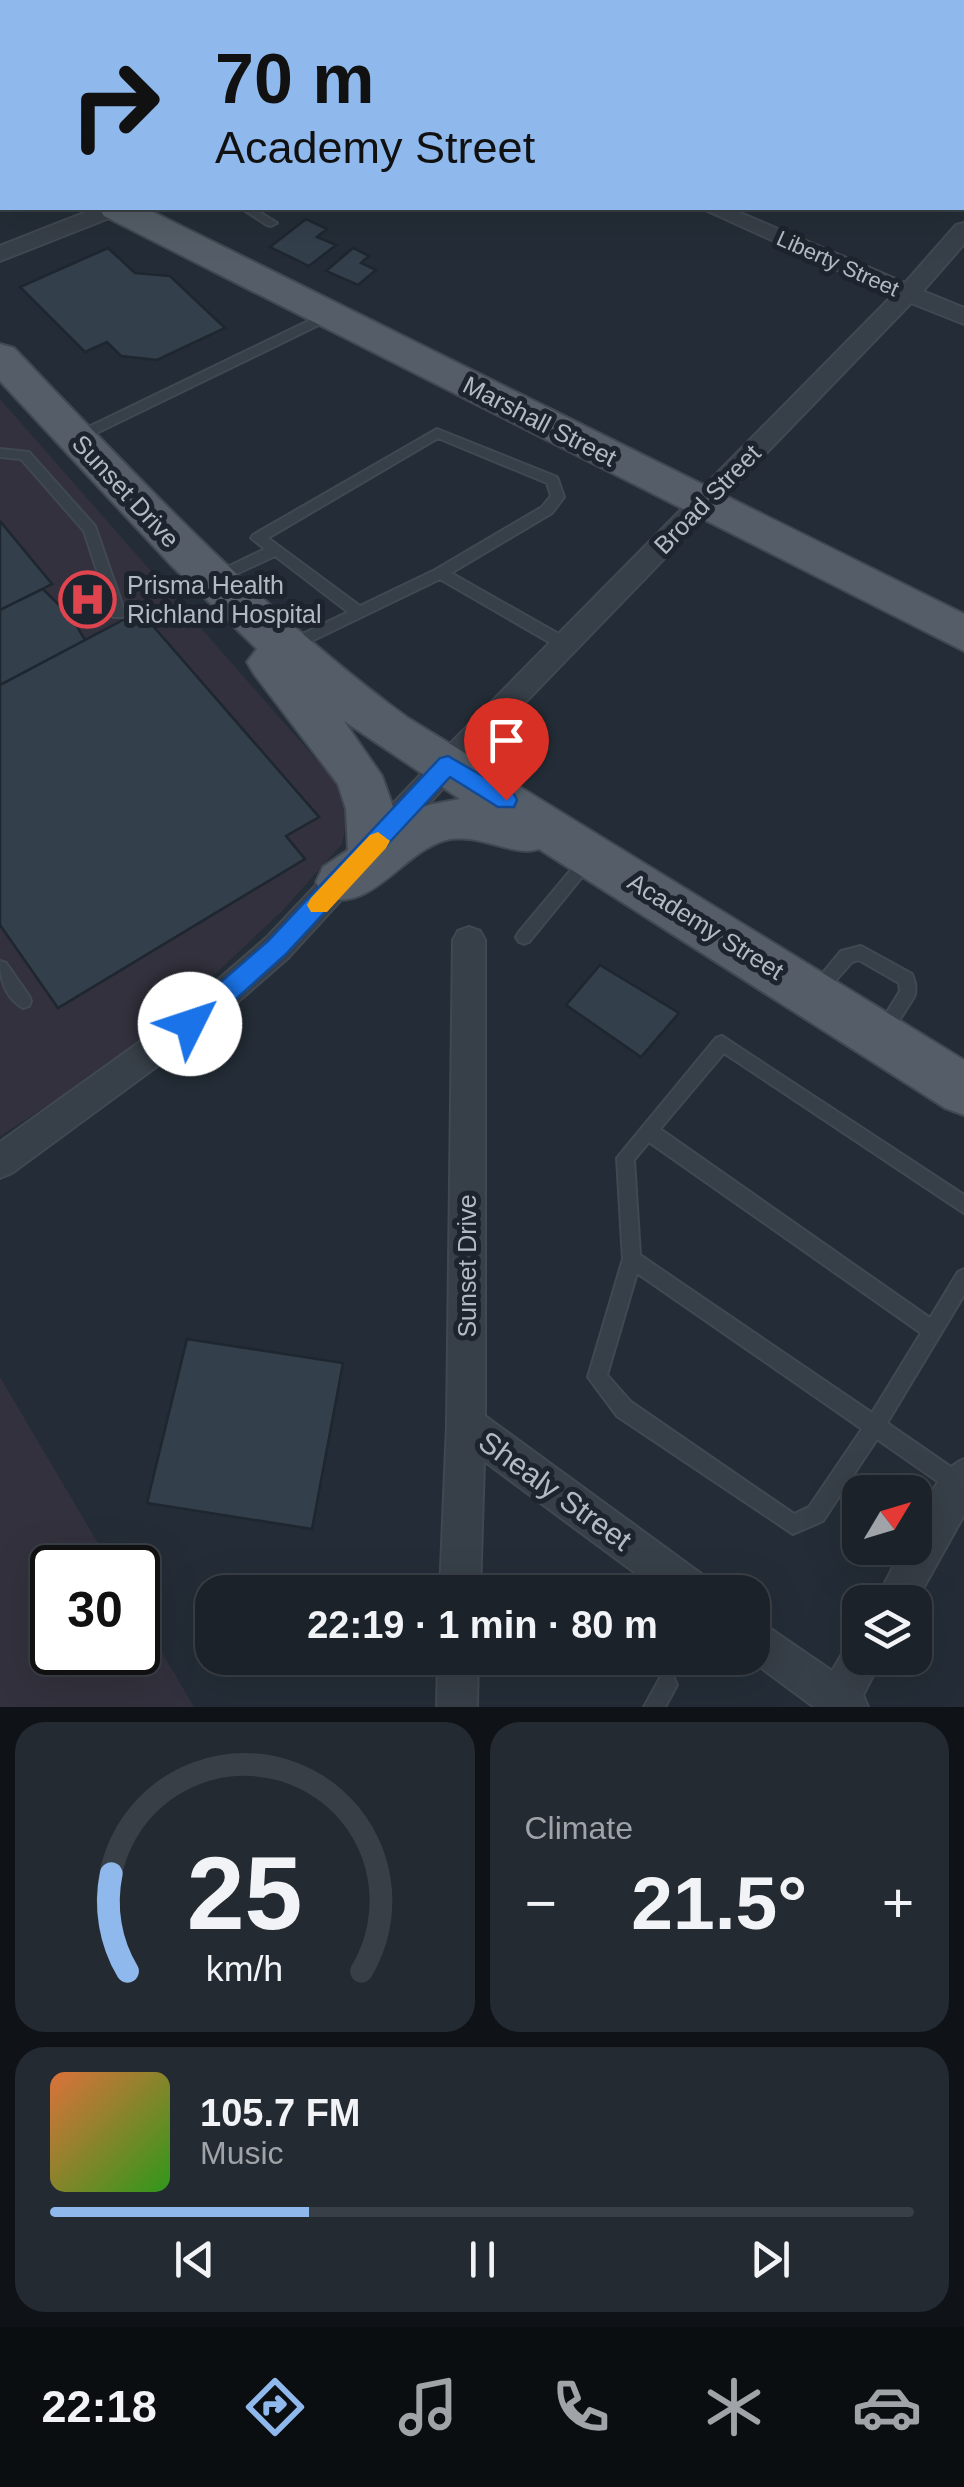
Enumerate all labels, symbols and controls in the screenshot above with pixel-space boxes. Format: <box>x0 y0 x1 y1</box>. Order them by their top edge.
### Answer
icon: right <box>50 40 180 170</box>
text: 70 m <box>215 40 375 118</box>
text: Academy Street <box>215 122 535 173</box>
street label: Liberty Street <box>773 225 903 301</box>
street label: Marshall Street <box>459 370 621 472</box>
street label: Sunset Drive <box>67 429 185 553</box>
street label: Broad Street <box>648 439 766 559</box>
hospital icon: Prisma Health Richland Hospital <box>58 569 118 629</box>
place label: Prisma Health Richland Hospital <box>127 571 322 628</box>
pin <box>464 698 549 801</box>
icon: arrive <box>479 713 534 768</box>
street label: Academy Street <box>623 867 789 985</box>
position arrow <box>138 972 242 1076</box>
street label: Sunset Drive <box>453 1194 481 1338</box>
street label: Shealy Street <box>473 1424 638 1557</box>
north arrow <box>842 1475 932 1565</box>
map controls <box>842 1475 932 1675</box>
speed limit sign: 30 <box>30 1545 160 1675</box>
button: layers <box>842 1585 932 1675</box>
text: 22:19 · 1 min · 80 m <box>307 1604 658 1646</box>
text: Climate <box>525 1810 633 1846</box>
text: 25 <box>187 1835 303 1951</box>
text: 21.5° <box>631 1861 807 1945</box>
text: − <box>525 1872 557 1934</box>
text: + <box>882 1872 914 1934</box>
text: km/h <box>206 1949 283 1989</box>
text: 105.7 FM <box>200 2092 361 2134</box>
text: Music <box>200 2135 284 2171</box>
icon: previous <box>167 2232 222 2287</box>
icon: pause <box>455 2232 510 2287</box>
icon: next <box>743 2232 798 2287</box>
icon: directions <box>240 2372 310 2442</box>
icon: music <box>393 2372 463 2442</box>
icon: phone <box>546 2372 616 2442</box>
icon: climate <box>699 2372 769 2442</box>
icon: car <box>852 2372 922 2442</box>
text: 22:18 <box>42 2381 157 2432</box>

